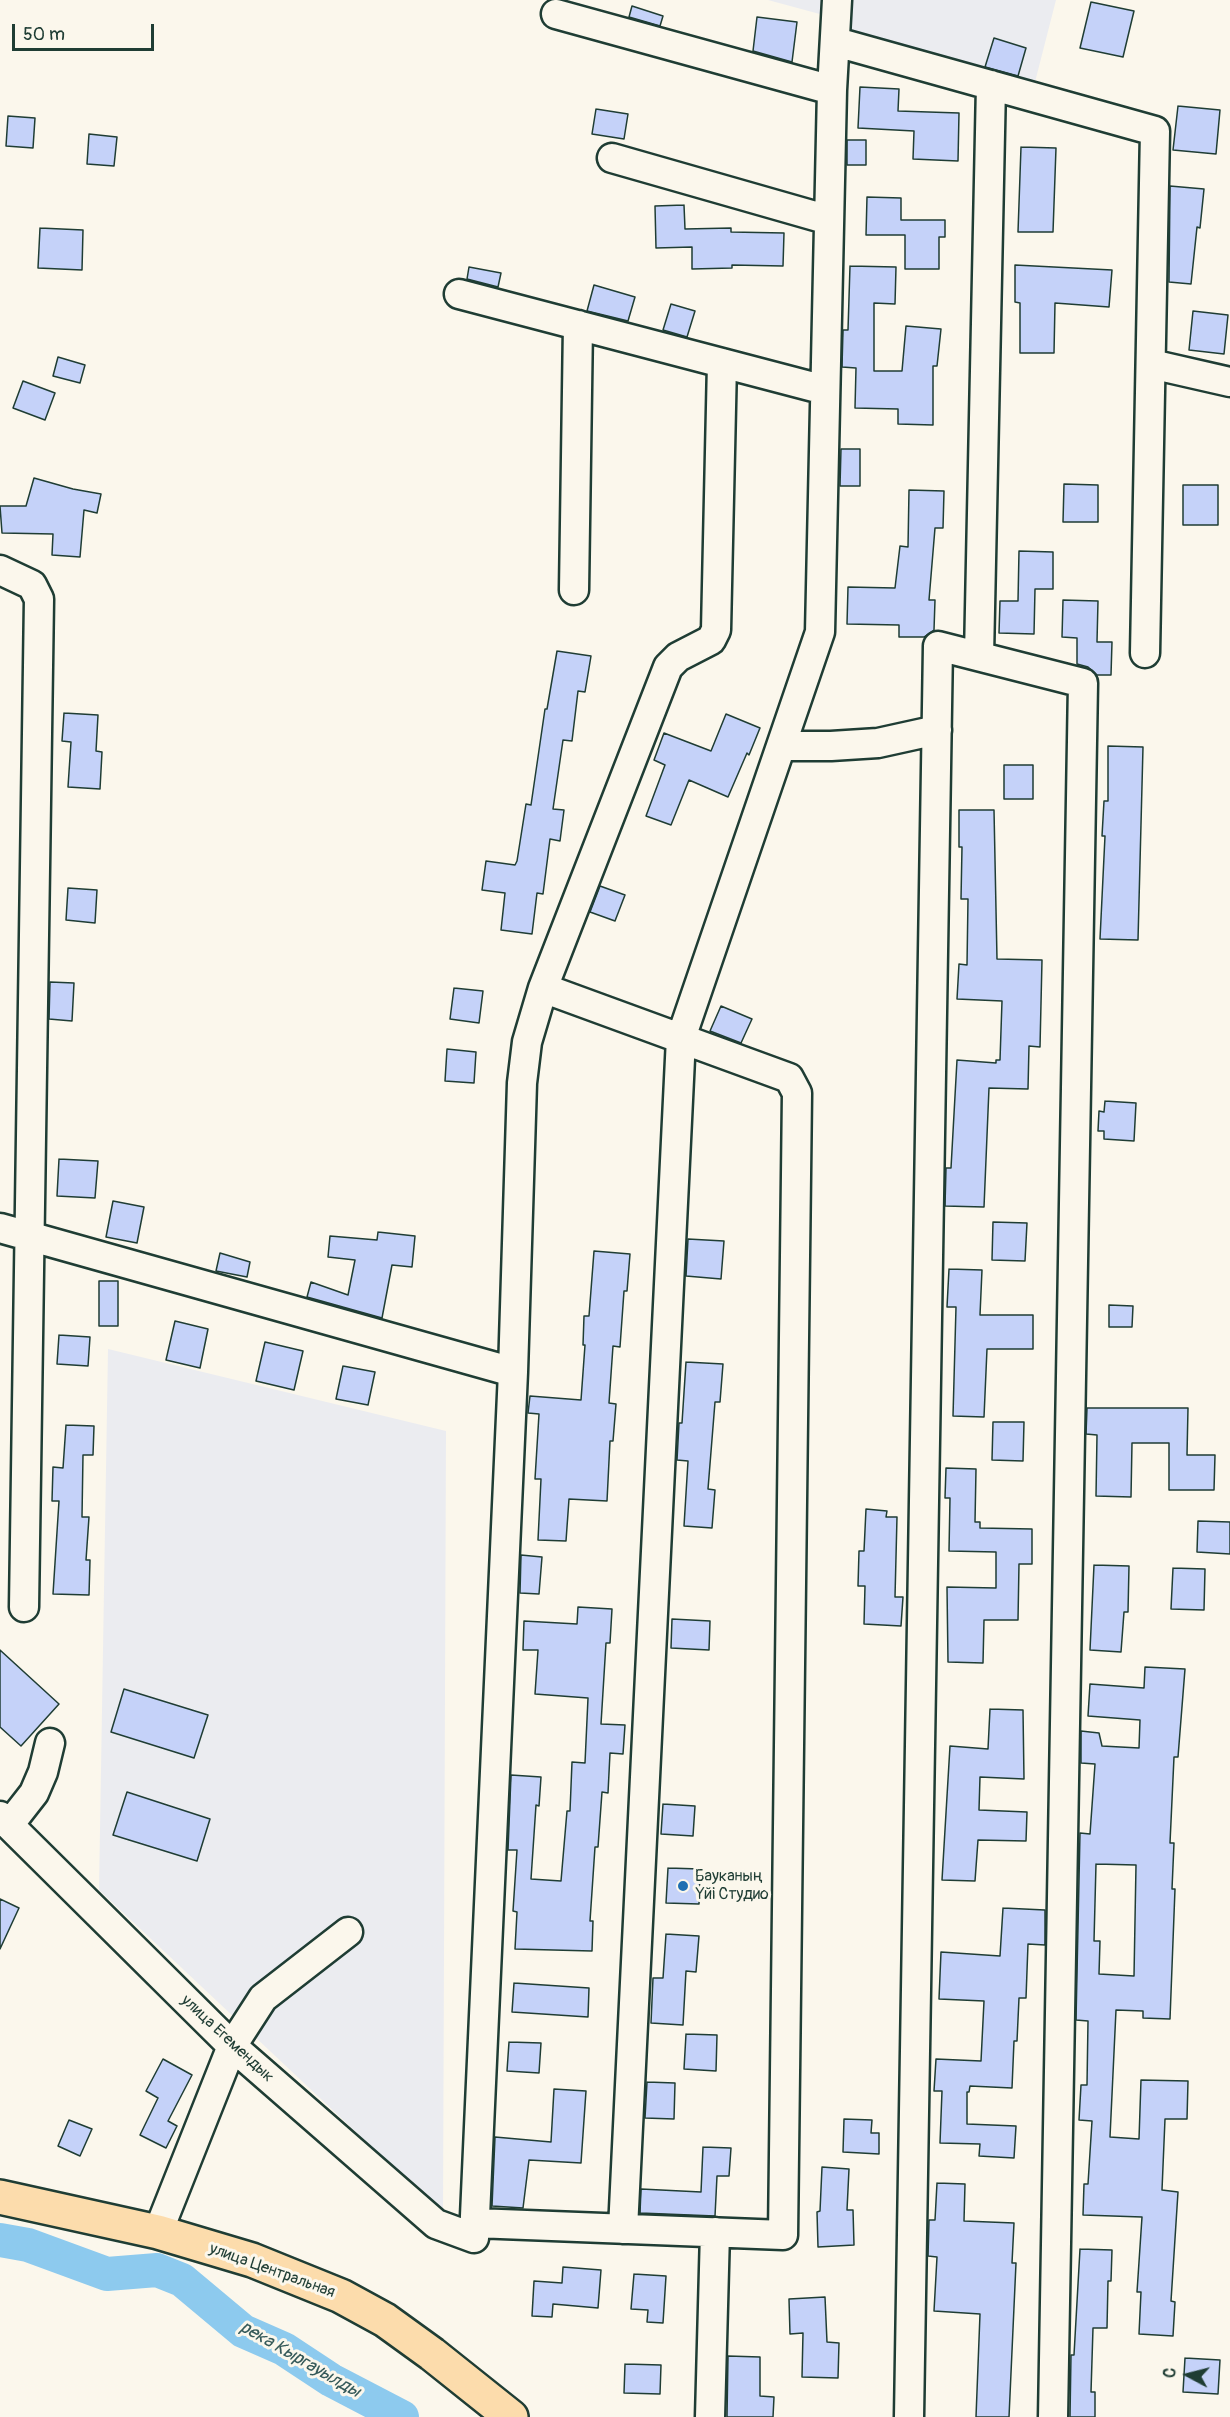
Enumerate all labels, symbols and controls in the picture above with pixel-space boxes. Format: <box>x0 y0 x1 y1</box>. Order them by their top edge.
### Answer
scale bar <box>15 12 158 50</box>
text: 50 m <box>23 23 65 46</box>
place label: Бауканың Үйі Студио <box>695 1867 769 1905</box>
marker: Бауканың Үйі Студио <box>676 1879 690 1893</box>
street label: улица Егемендык <box>177 1991 277 2087</box>
street label: улица Центральная <box>207 2239 337 2303</box>
water label: река Кыргауылды <box>236 2317 364 2403</box>
north arrow <box>1158 2345 1218 2405</box>
text: С <box>1160 2367 1181 2379</box>

